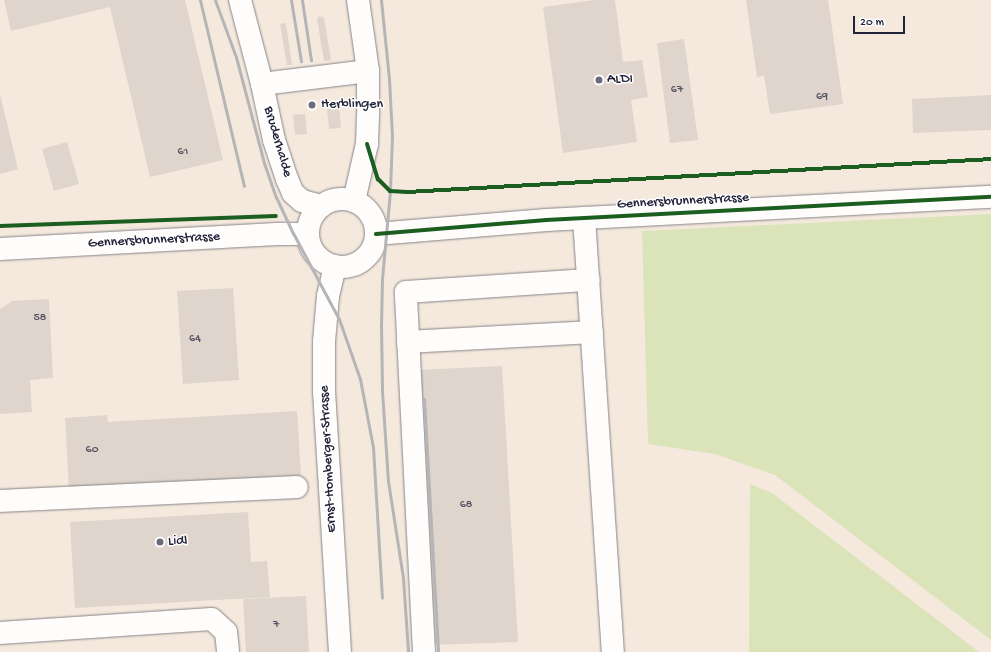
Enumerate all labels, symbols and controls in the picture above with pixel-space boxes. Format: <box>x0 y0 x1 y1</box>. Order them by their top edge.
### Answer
scale bar <box>855 8 907 34</box>
text: 20 m <box>860 16 884 30</box>
place label: ALDI <box>607 72 633 88</box>
marker: ALDI <box>594 75 604 85</box>
house number: 67 <box>671 84 683 98</box>
house number: 69 <box>816 91 828 105</box>
place label: Herblingen <box>321 97 383 113</box>
marker: Herblingen <box>306 99 318 111</box>
street label: Bruderhalde <box>259 105 295 179</box>
house number: 61 <box>178 146 188 160</box>
street label: Gennersbrunnerstrasse <box>617 190 749 214</box>
street label: Gennersbrunnerstrasse <box>88 229 220 253</box>
house number: 58 <box>34 312 46 326</box>
house number: 64 <box>189 333 201 347</box>
street label: Ernst-Homberger-Strasse <box>317 385 341 533</box>
house number: 60 <box>86 444 98 458</box>
house number: 68 <box>460 499 472 513</box>
place label: Lidl <box>168 534 187 550</box>
marker: Lidl <box>155 537 165 547</box>
house number: 7 <box>273 619 279 633</box>

